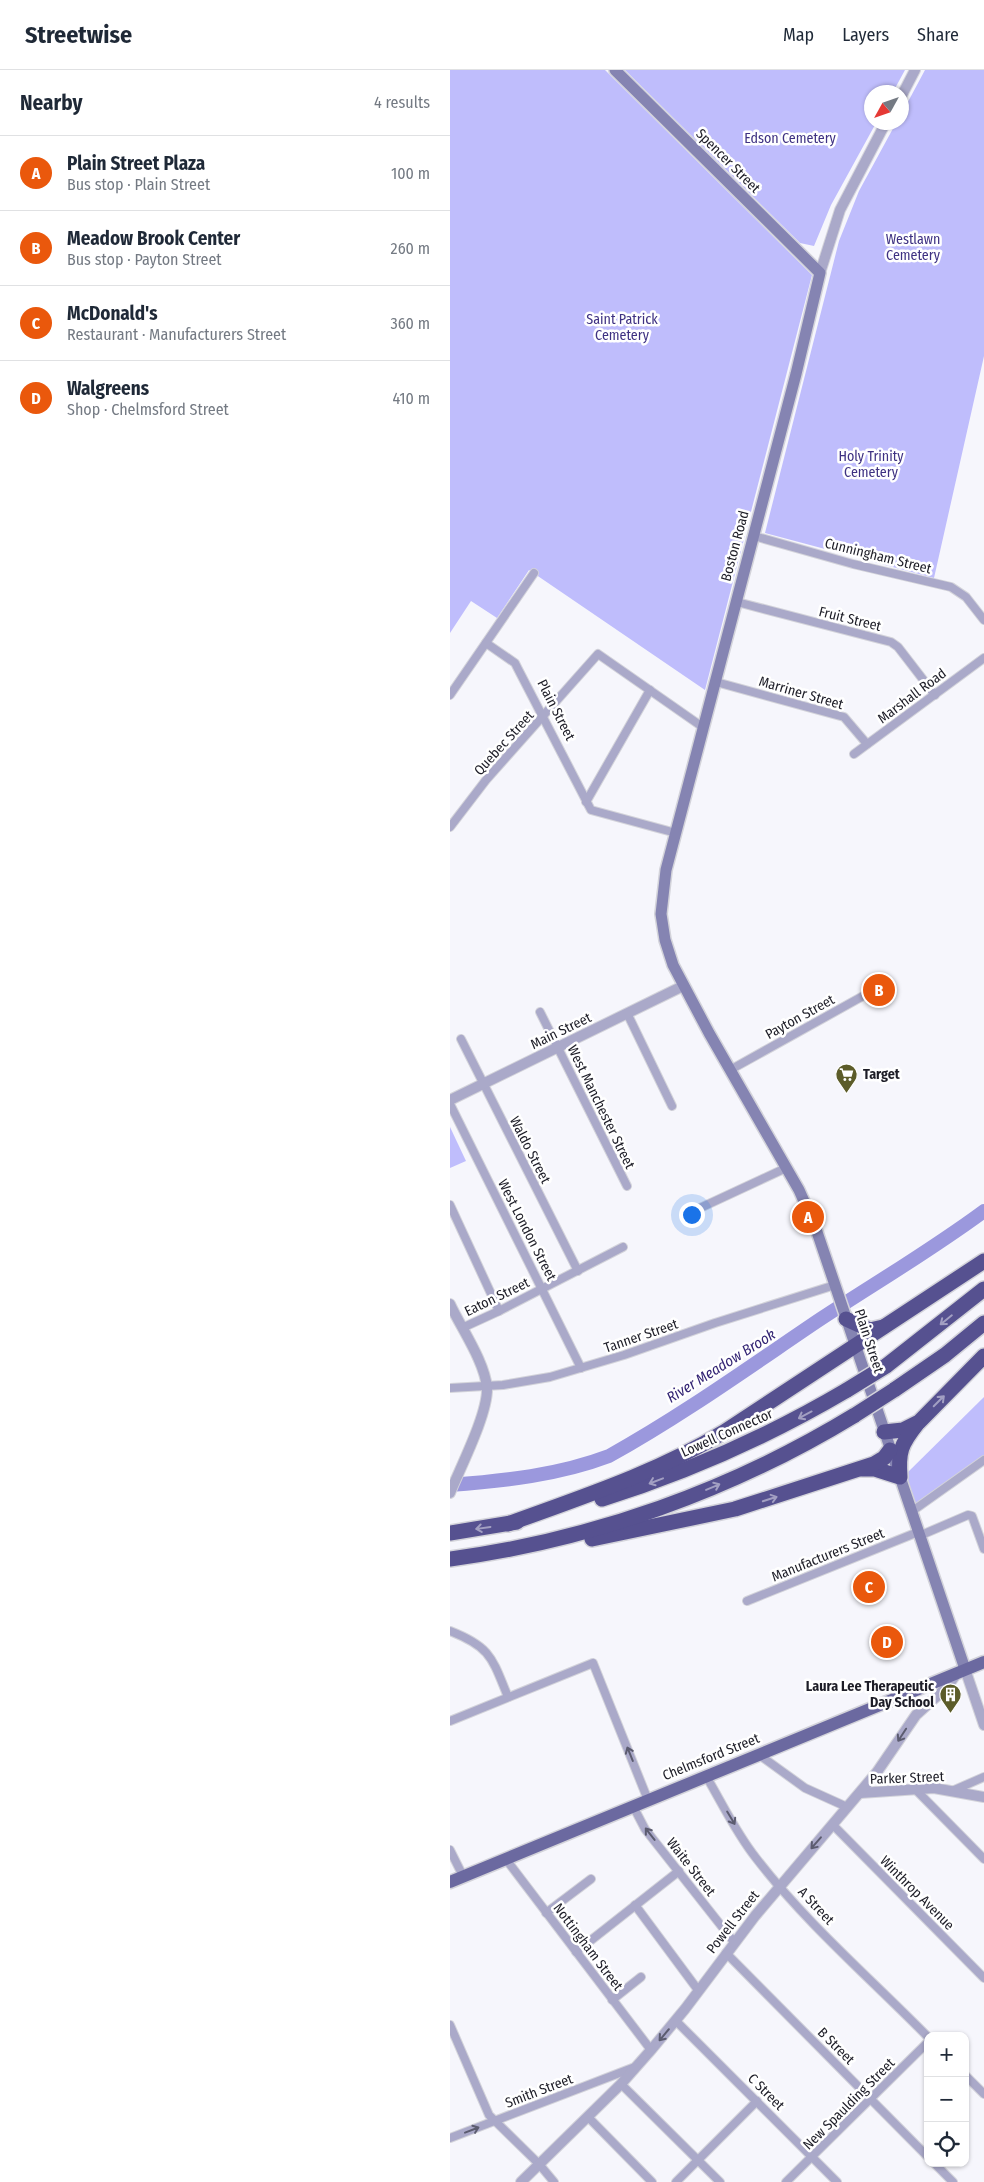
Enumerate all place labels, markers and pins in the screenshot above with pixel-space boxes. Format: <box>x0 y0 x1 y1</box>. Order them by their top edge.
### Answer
pin: B <box>863 971 895 1009</box>
supermarket icon: Target <box>835 1062 859 1093</box>
place label: Target <box>863 1066 901 1083</box>
pin: A <box>792 1198 824 1236</box>
pin: C <box>853 1568 885 1606</box>
pin: D <box>871 1623 903 1661</box>
place label: Laura Lee Therapeutic Day School <box>806 1678 935 1711</box>
building icon: Laura Lee Therapeutic Day School <box>938 1682 962 1713</box>

